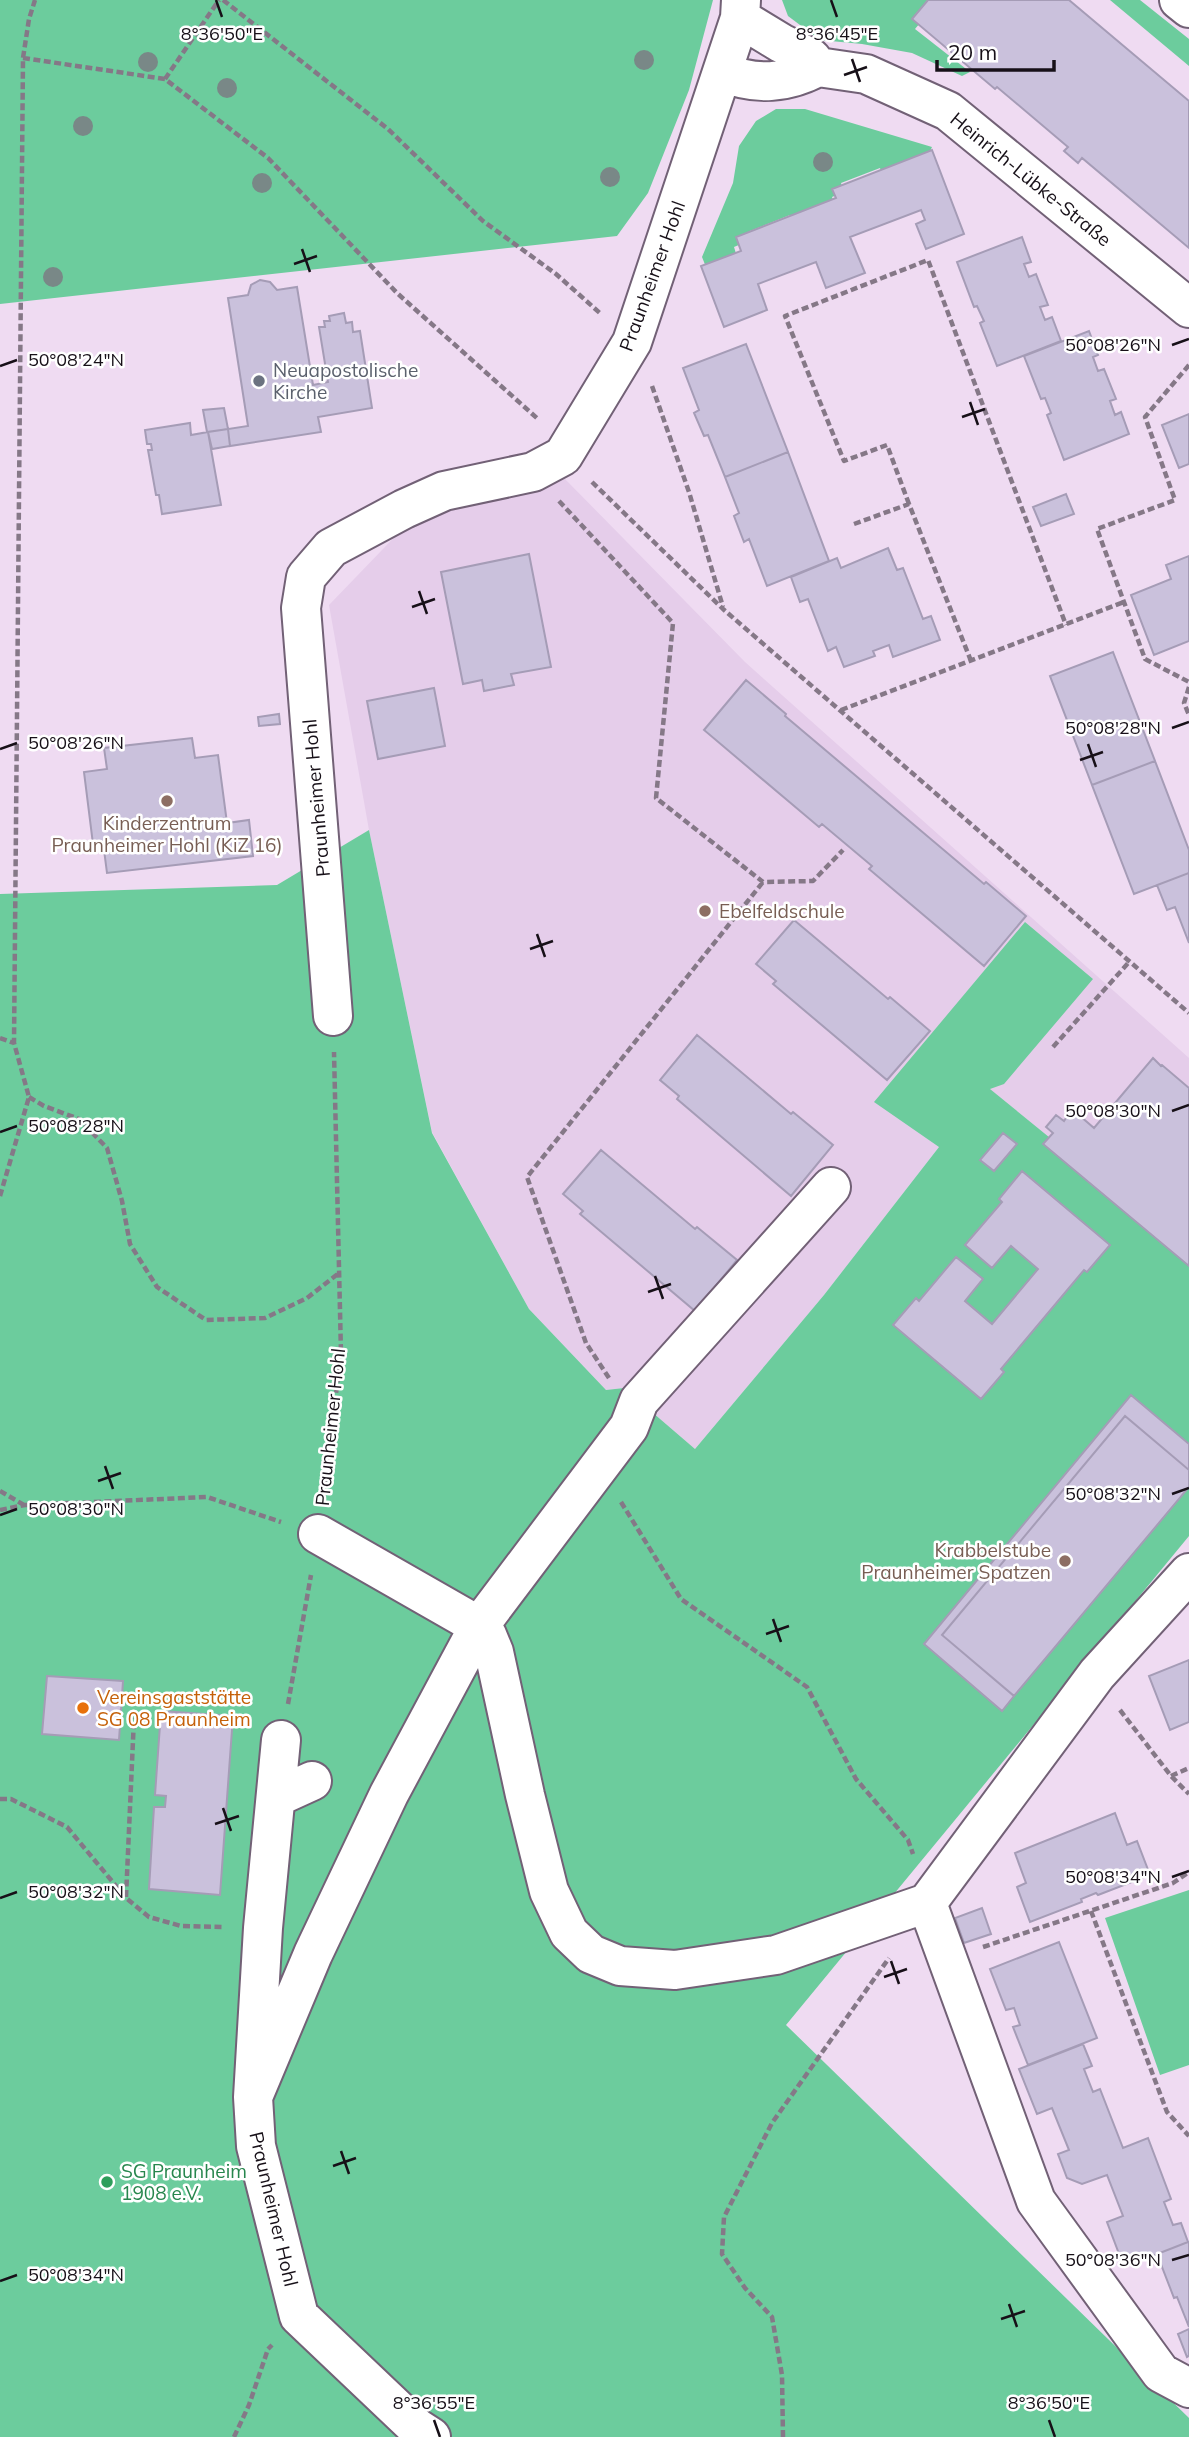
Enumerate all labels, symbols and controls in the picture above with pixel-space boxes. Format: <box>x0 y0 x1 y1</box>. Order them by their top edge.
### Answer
text: 8°36'50"E <box>181 22 263 45</box>
text: 8°36'45"E <box>796 22 878 45</box>
scale bar <box>937 28 1054 72</box>
text: 20 m <box>948 39 997 65</box>
street label: Heinrich-Lübke-Straße <box>946 107 1116 251</box>
street label: Praunheimer Hohl <box>614 197 690 355</box>
text: 50°08'26"N <box>1065 333 1161 356</box>
text: 50°08'24"N <box>28 348 124 371</box>
place label: Neuapostolische Kirche <box>273 358 418 404</box>
marker: Neuapostolische Kirche <box>251 373 267 389</box>
text: 50°08'28"N <box>1065 716 1161 739</box>
street label: Praunheimer Hohl <box>297 718 335 878</box>
text: 50°08'26"N <box>28 731 124 754</box>
marker: Kinderzentrum Praunheimer Hohl (KiZ 16) <box>159 793 175 809</box>
place label: Kinderzentrum Praunheimer Hohl (KiZ 16) <box>51 811 283 857</box>
place label: Ebelfeldschule <box>719 899 845 923</box>
marker: Ebelfeldschule <box>697 903 713 919</box>
text: 50°08'30"N <box>1065 1099 1161 1122</box>
text: 50°08'28"N <box>28 1114 124 1137</box>
street label: Praunheimer Hohl <box>310 1347 350 1507</box>
text: 50°08'32"N <box>1065 1482 1161 1505</box>
text: 50°08'30"N <box>28 1497 124 1520</box>
place label: Krabbelstube Praunheimer Spatzen <box>861 1538 1051 1584</box>
marker: Krabbelstube Praunheimer Spatzen <box>1057 1553 1073 1569</box>
place label: Vereinsgaststätte SG 08 Praunheim <box>97 1685 251 1731</box>
marker: Vereinsgaststätte SG 08 Praunheim <box>75 1700 91 1716</box>
text: 50°08'34"N <box>1065 1865 1161 1888</box>
text: 50°08'32"N <box>28 1880 124 1903</box>
street label: Praunheimer Hohl <box>244 2129 304 2289</box>
place label: SG Praunheim 1908 e.V. <box>121 2159 247 2205</box>
marker: SG Praunheim 1908 e.V. <box>99 2174 115 2190</box>
text: 50°08'36"N <box>1065 2248 1161 2271</box>
text: 50°08'34"N <box>28 2263 124 2286</box>
text: 8°36'55"E <box>393 2391 475 2414</box>
text: 8°36'50"E <box>1008 2391 1090 2414</box>

